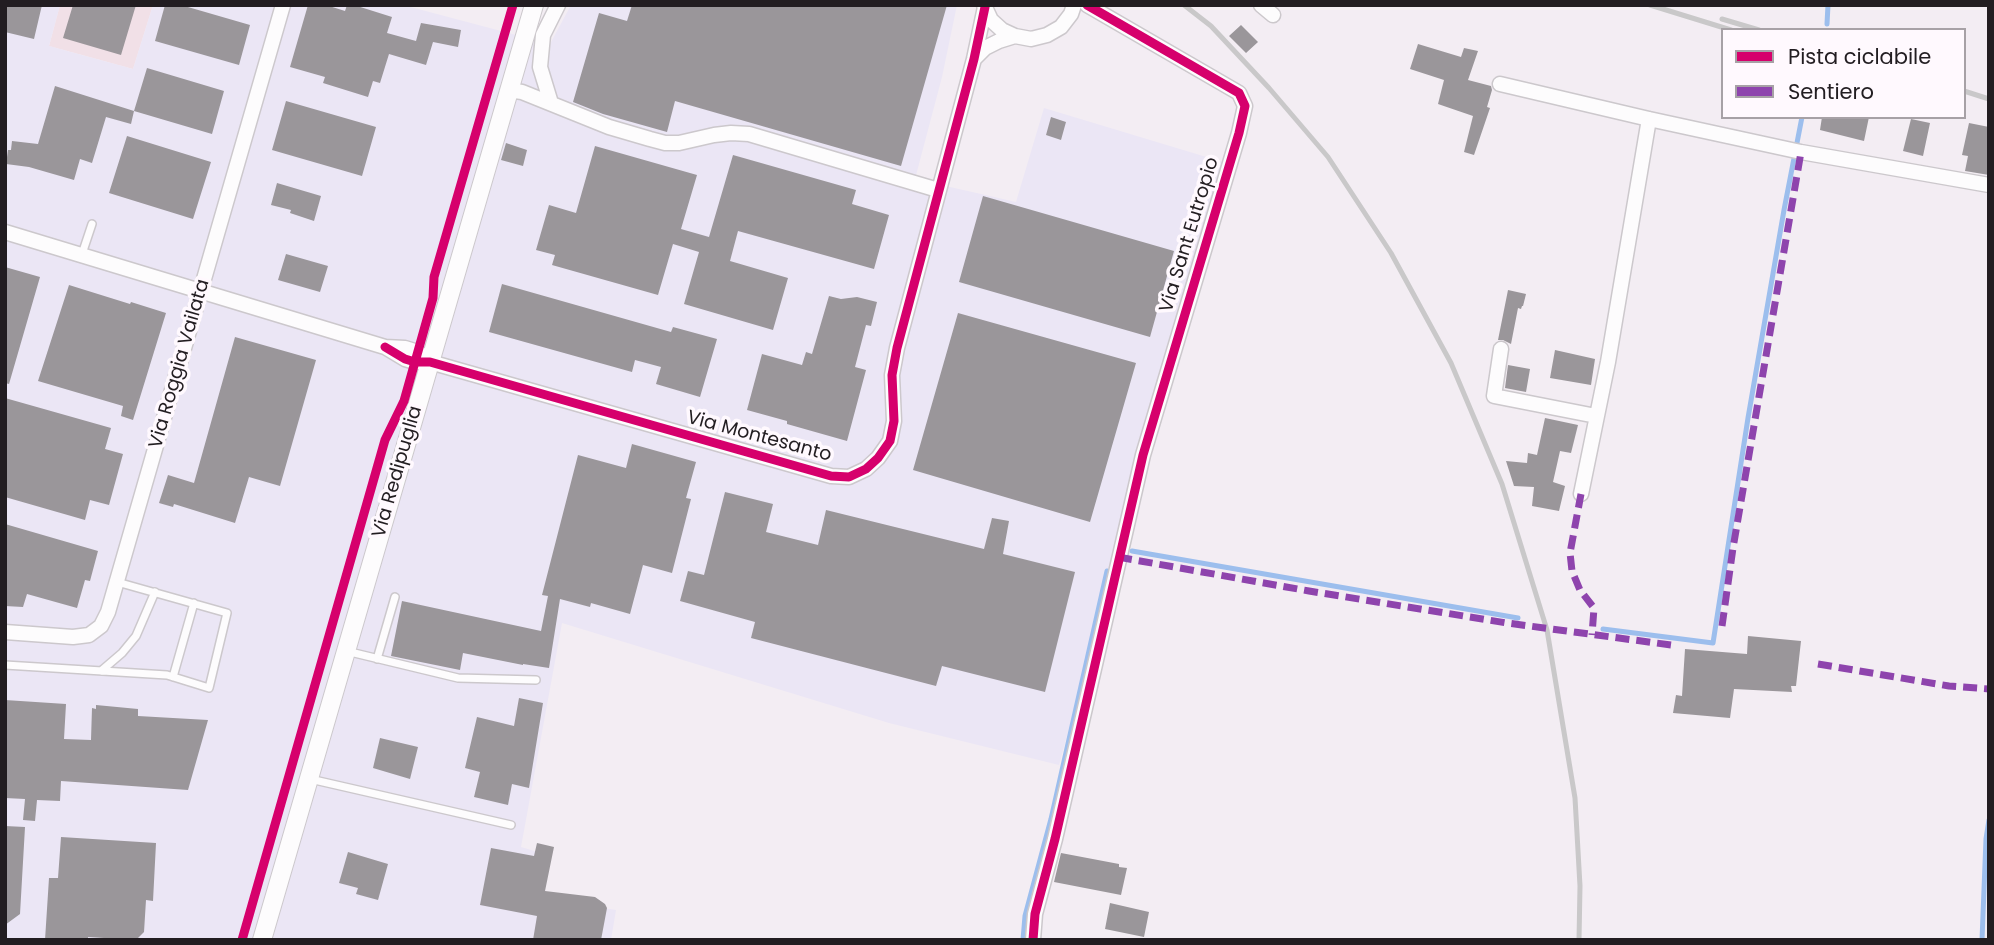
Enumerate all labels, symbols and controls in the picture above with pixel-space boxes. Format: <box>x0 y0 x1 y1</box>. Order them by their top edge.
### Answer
legend <box>1721 28 1966 119</box>
text: Pista ciclabile <box>1788 42 1931 71</box>
text: Sentiero <box>1788 77 1874 106</box>
street label: Via Sant Eutropio <box>1156 155 1224 315</box>
street label: Via Roggia Vailata <box>145 277 215 451</box>
street label: Via Redipuglia <box>368 403 428 541</box>
street label: Via Montesanto <box>684 407 834 467</box>

